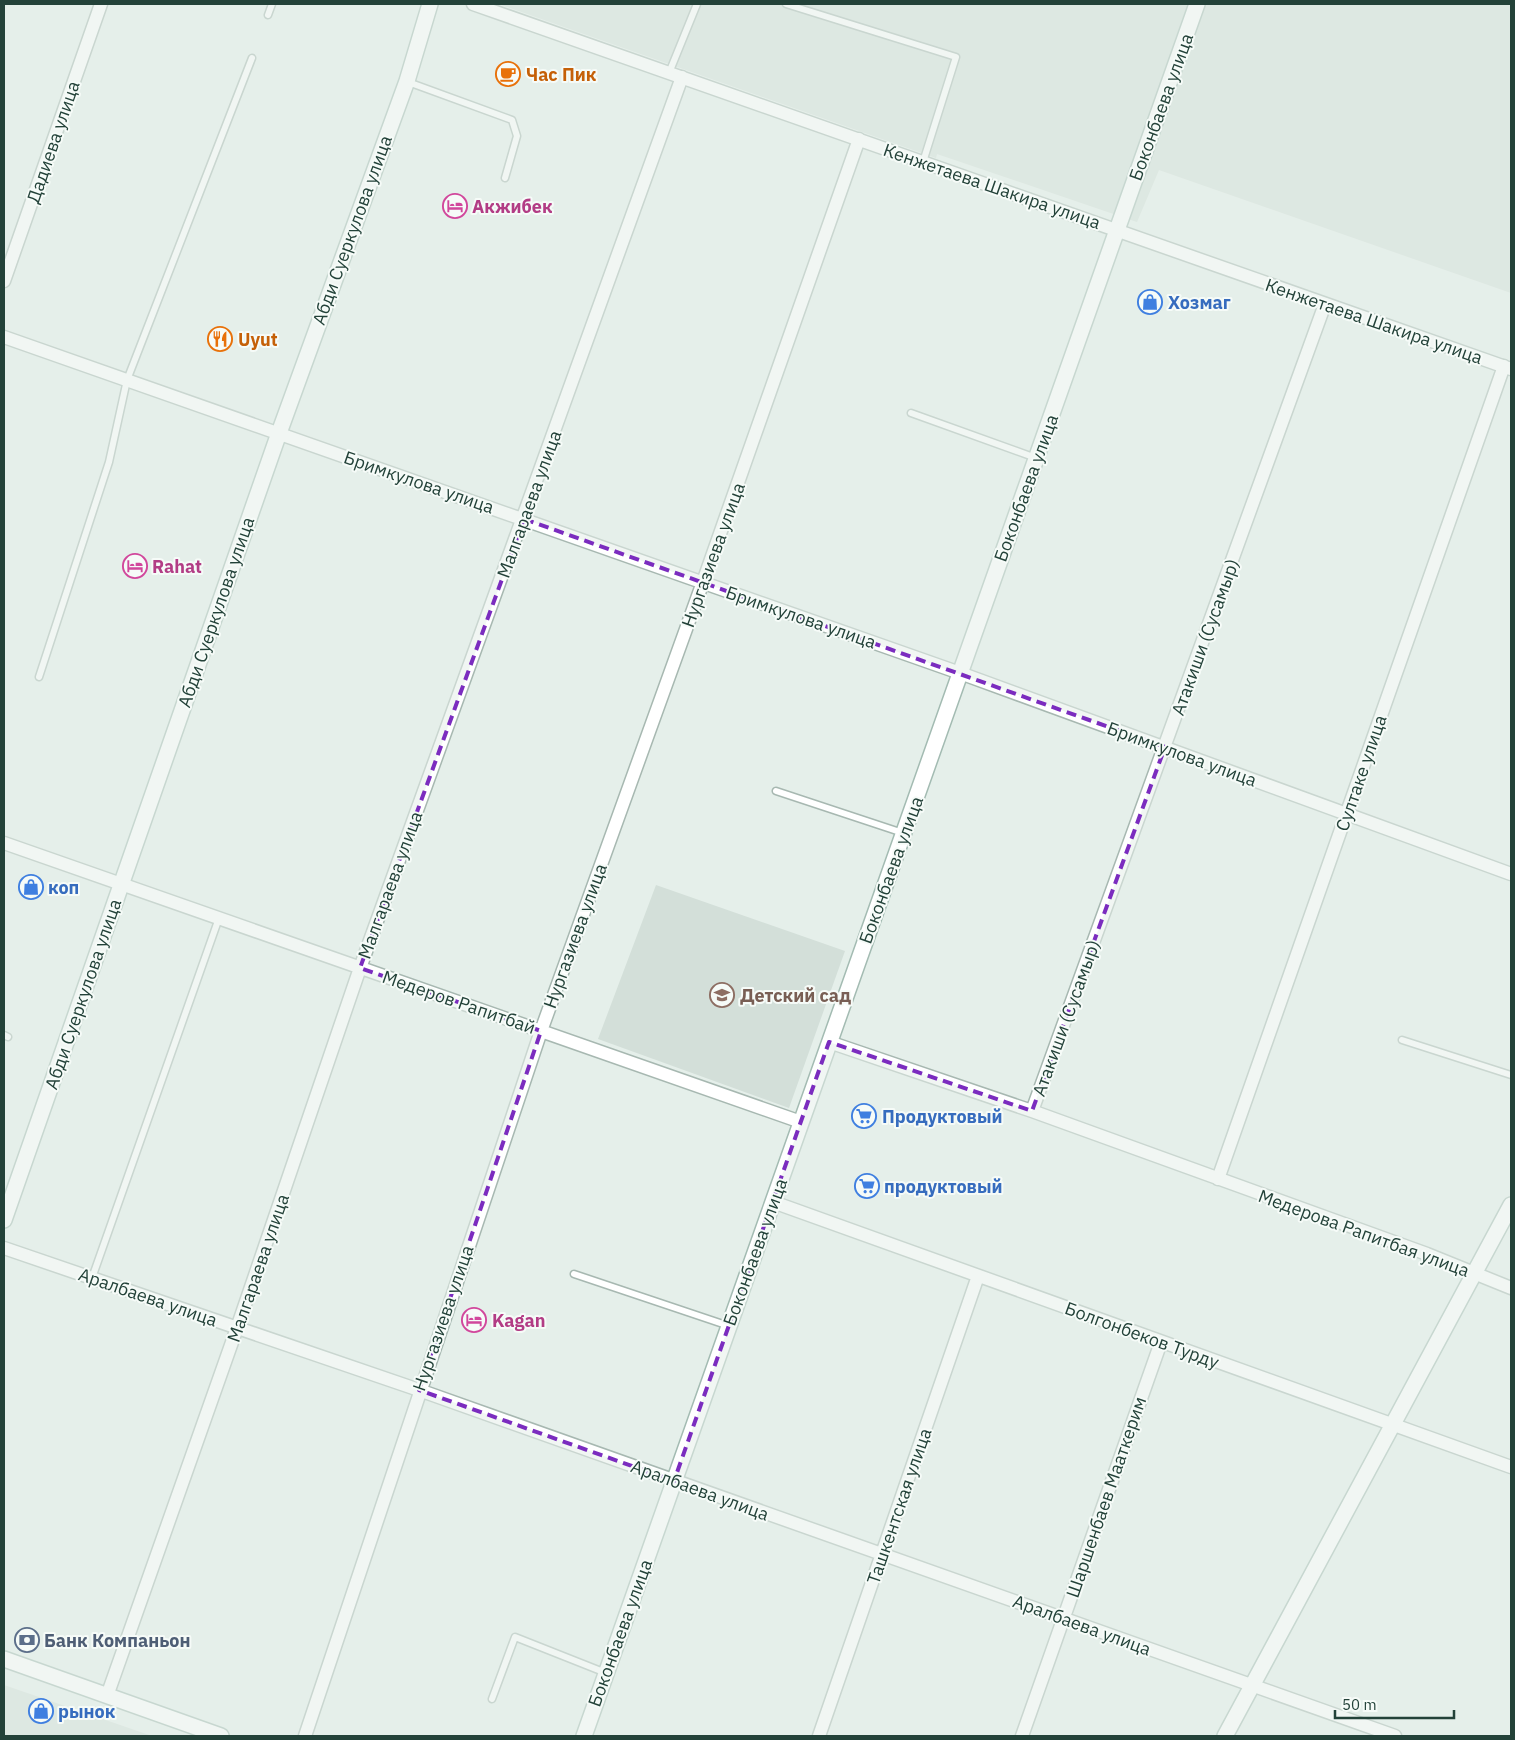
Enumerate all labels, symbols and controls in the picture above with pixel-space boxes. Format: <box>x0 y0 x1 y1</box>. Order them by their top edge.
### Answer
street label: Боконбаева улица <box>1124 30 1198 184</box>
cafe icon: Час Пик <box>495 61 521 87</box>
place label: Час Пик <box>526 63 596 86</box>
street label: Дадиева улица <box>21 77 85 206</box>
street label: Абди Суеркулова улица <box>307 132 397 328</box>
street label: Кенжетаева Шакира улица <box>880 138 1104 234</box>
hotel icon: Акжибек <box>442 193 468 219</box>
place label: Акжибек <box>472 195 553 218</box>
street label: Кенжетаева Шакира улица <box>1262 273 1486 369</box>
shop icon: Хозмаг <box>1137 289 1163 315</box>
place label: Хозмаг <box>1168 291 1231 314</box>
restaurant icon: Uyut <box>207 326 233 352</box>
place label: Uyut <box>238 328 278 351</box>
street label: Боконбаева улица <box>989 411 1063 565</box>
street label: Малгараева улица <box>492 427 567 581</box>
street label: Бримкулова улица <box>341 445 498 519</box>
street label: Нургазиева улица <box>676 479 750 631</box>
street label: Абди Суеркулова улица <box>173 513 260 710</box>
hotel icon: Rahat <box>122 553 148 579</box>
place label: Rahat <box>152 555 202 578</box>
street label: Атакиши (Сусамыр) <box>1166 556 1244 718</box>
street label: Бримкулова улица <box>723 580 880 654</box>
street label: Султаке улица <box>1330 711 1392 834</box>
street label: Бримкулова улица <box>1104 716 1260 792</box>
street label: Боконбаева улица <box>854 793 928 947</box>
street label: Малгараева улица <box>353 808 428 962</box>
street label: Нургазиева улица <box>538 860 612 1012</box>
shop icon: коп <box>18 874 44 900</box>
place label: коп <box>48 876 79 899</box>
street label: Абди Суеркулова улица <box>40 895 127 1092</box>
street label: Атакиши (Сусамыр) <box>1027 937 1105 1099</box>
street label: Медеров Рапитбай <box>379 965 539 1039</box>
school or university icon: Детский сад <box>709 982 735 1008</box>
place label: Детский сад <box>740 984 851 1007</box>
supermarket icon: Продуктовый <box>851 1103 877 1129</box>
place label: Продуктовый <box>882 1105 1003 1128</box>
supermarket icon: продуктовый <box>854 1173 880 1199</box>
street label: Боконбаева улица <box>718 1175 792 1329</box>
place label: продуктовый <box>884 1175 1003 1198</box>
street label: Медерова Рапитбая улица <box>1255 1184 1473 1282</box>
street label: Малгараева улица <box>222 1190 294 1345</box>
street label: Нургазиева улица <box>407 1242 479 1394</box>
street label: Аралбаева улица <box>76 1262 221 1332</box>
street label: Болгонбеков Турду <box>1062 1296 1222 1374</box>
hotel icon: Kagan <box>461 1307 487 1333</box>
place label: Kagan <box>492 1309 545 1332</box>
street label: Шаршенбаев Мааткерим <box>1061 1393 1151 1601</box>
street label: Ташкентская улица <box>862 1425 937 1587</box>
street label: Аралбаева улица <box>628 1454 773 1526</box>
street label: Боконбаева улица <box>583 1556 657 1710</box>
street label: Аралбаева улица <box>1010 1589 1155 1661</box>
bank icon: Банк Компаньон <box>14 1627 40 1653</box>
place label: Банк Компаньон <box>44 1629 190 1652</box>
scale bar <box>1335 1688 1454 1720</box>
text: 50 m <box>1342 1695 1377 1714</box>
shop icon: рынок <box>28 1698 54 1724</box>
place label: рынок <box>58 1700 115 1723</box>

